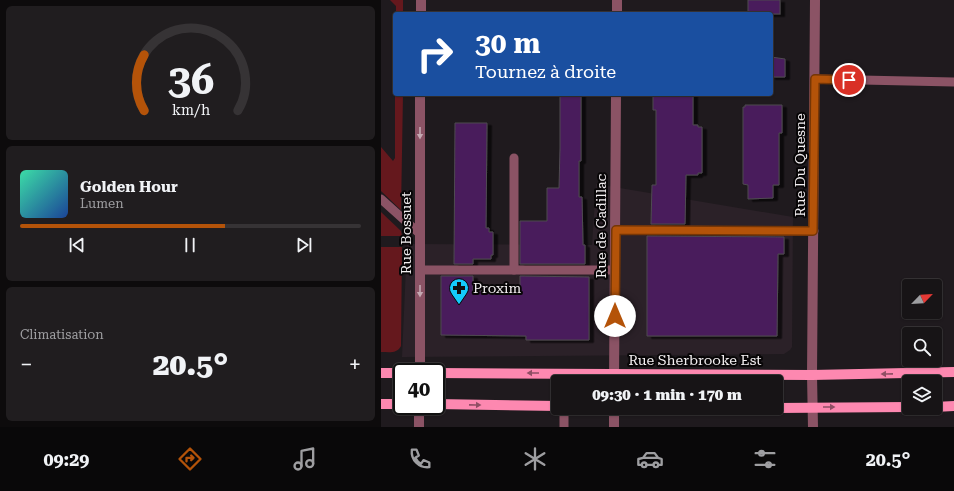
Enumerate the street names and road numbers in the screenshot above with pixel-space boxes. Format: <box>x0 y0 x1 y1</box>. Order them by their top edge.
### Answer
street label: Rue Du Quesne <box>792 113 808 217</box>
street label: Rue de Cadillac <box>593 174 609 278</box>
street label: Rue Bossuet <box>398 192 414 274</box>
street label: Rue Sherbrooke Est <box>628 352 762 368</box>

